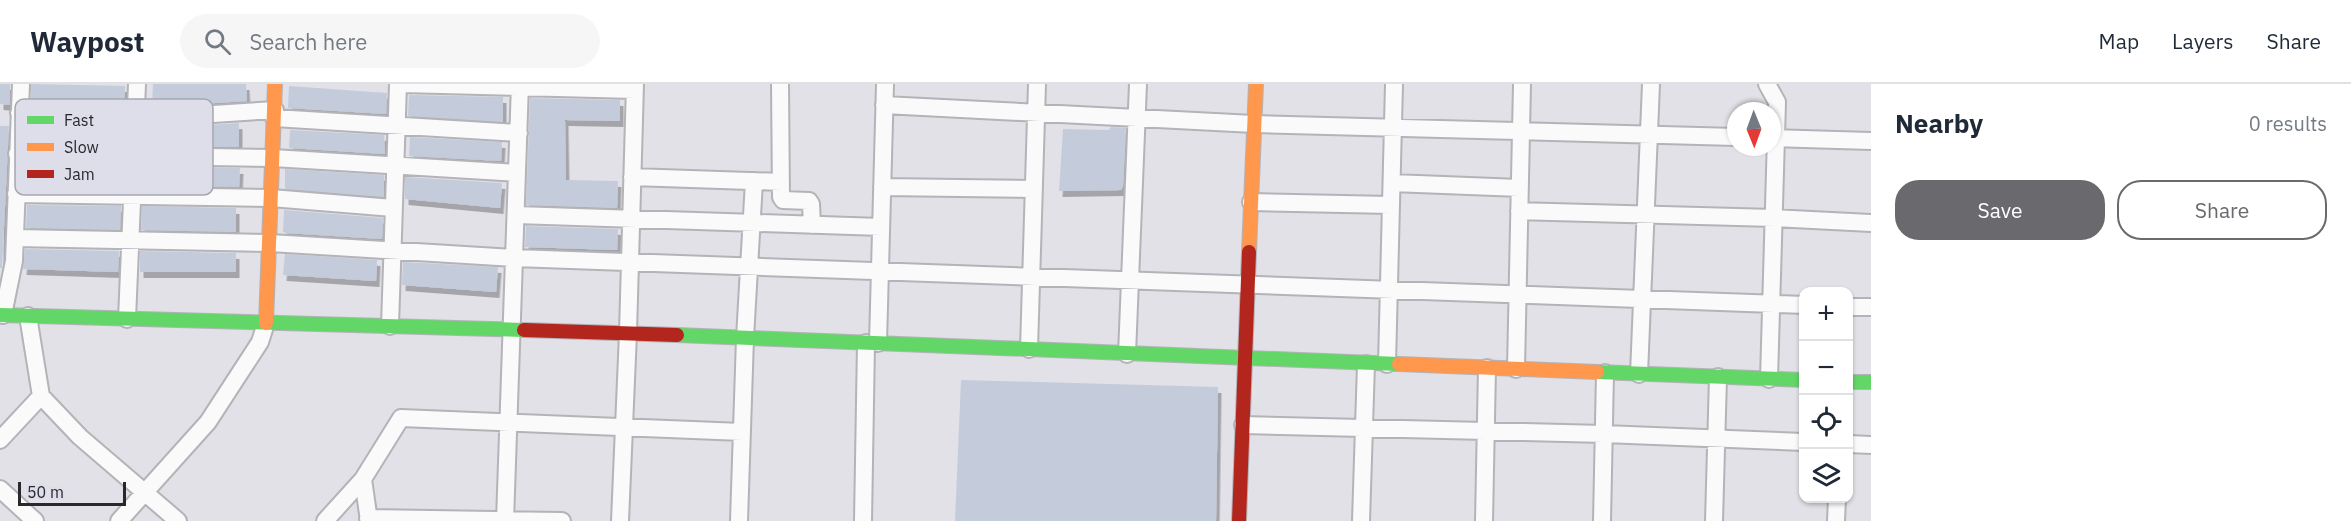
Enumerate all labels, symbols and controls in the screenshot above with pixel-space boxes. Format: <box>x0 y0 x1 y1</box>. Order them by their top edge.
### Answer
search box <box>180 14 600 68</box>
text: Waypost <box>30 23 144 60</box>
icon: search <box>201 25 234 58</box>
text: Search here <box>249 27 367 56</box>
text: Map <box>2099 27 2139 55</box>
text: Layers <box>2172 27 2234 55</box>
text: Share <box>2267 27 2321 55</box>
legend <box>15 99 213 195</box>
north arrow <box>1727 102 1781 156</box>
text: Nearby <box>1895 106 1983 140</box>
text: Fast <box>64 110 94 130</box>
text: 0 results <box>2249 110 2327 137</box>
text: Slow <box>64 137 99 157</box>
text: Jam <box>64 164 95 184</box>
button: Save <box>1895 180 2105 240</box>
button: Share <box>2117 180 2327 240</box>
map controls <box>1799 287 1853 503</box>
button: + <box>1799 287 1853 341</box>
button: − <box>1799 341 1853 395</box>
button: locate <box>1799 395 1853 449</box>
button: layers <box>1799 449 1853 503</box>
scale bar <box>18 479 126 506</box>
text: 50 m <box>27 482 64 502</box>

